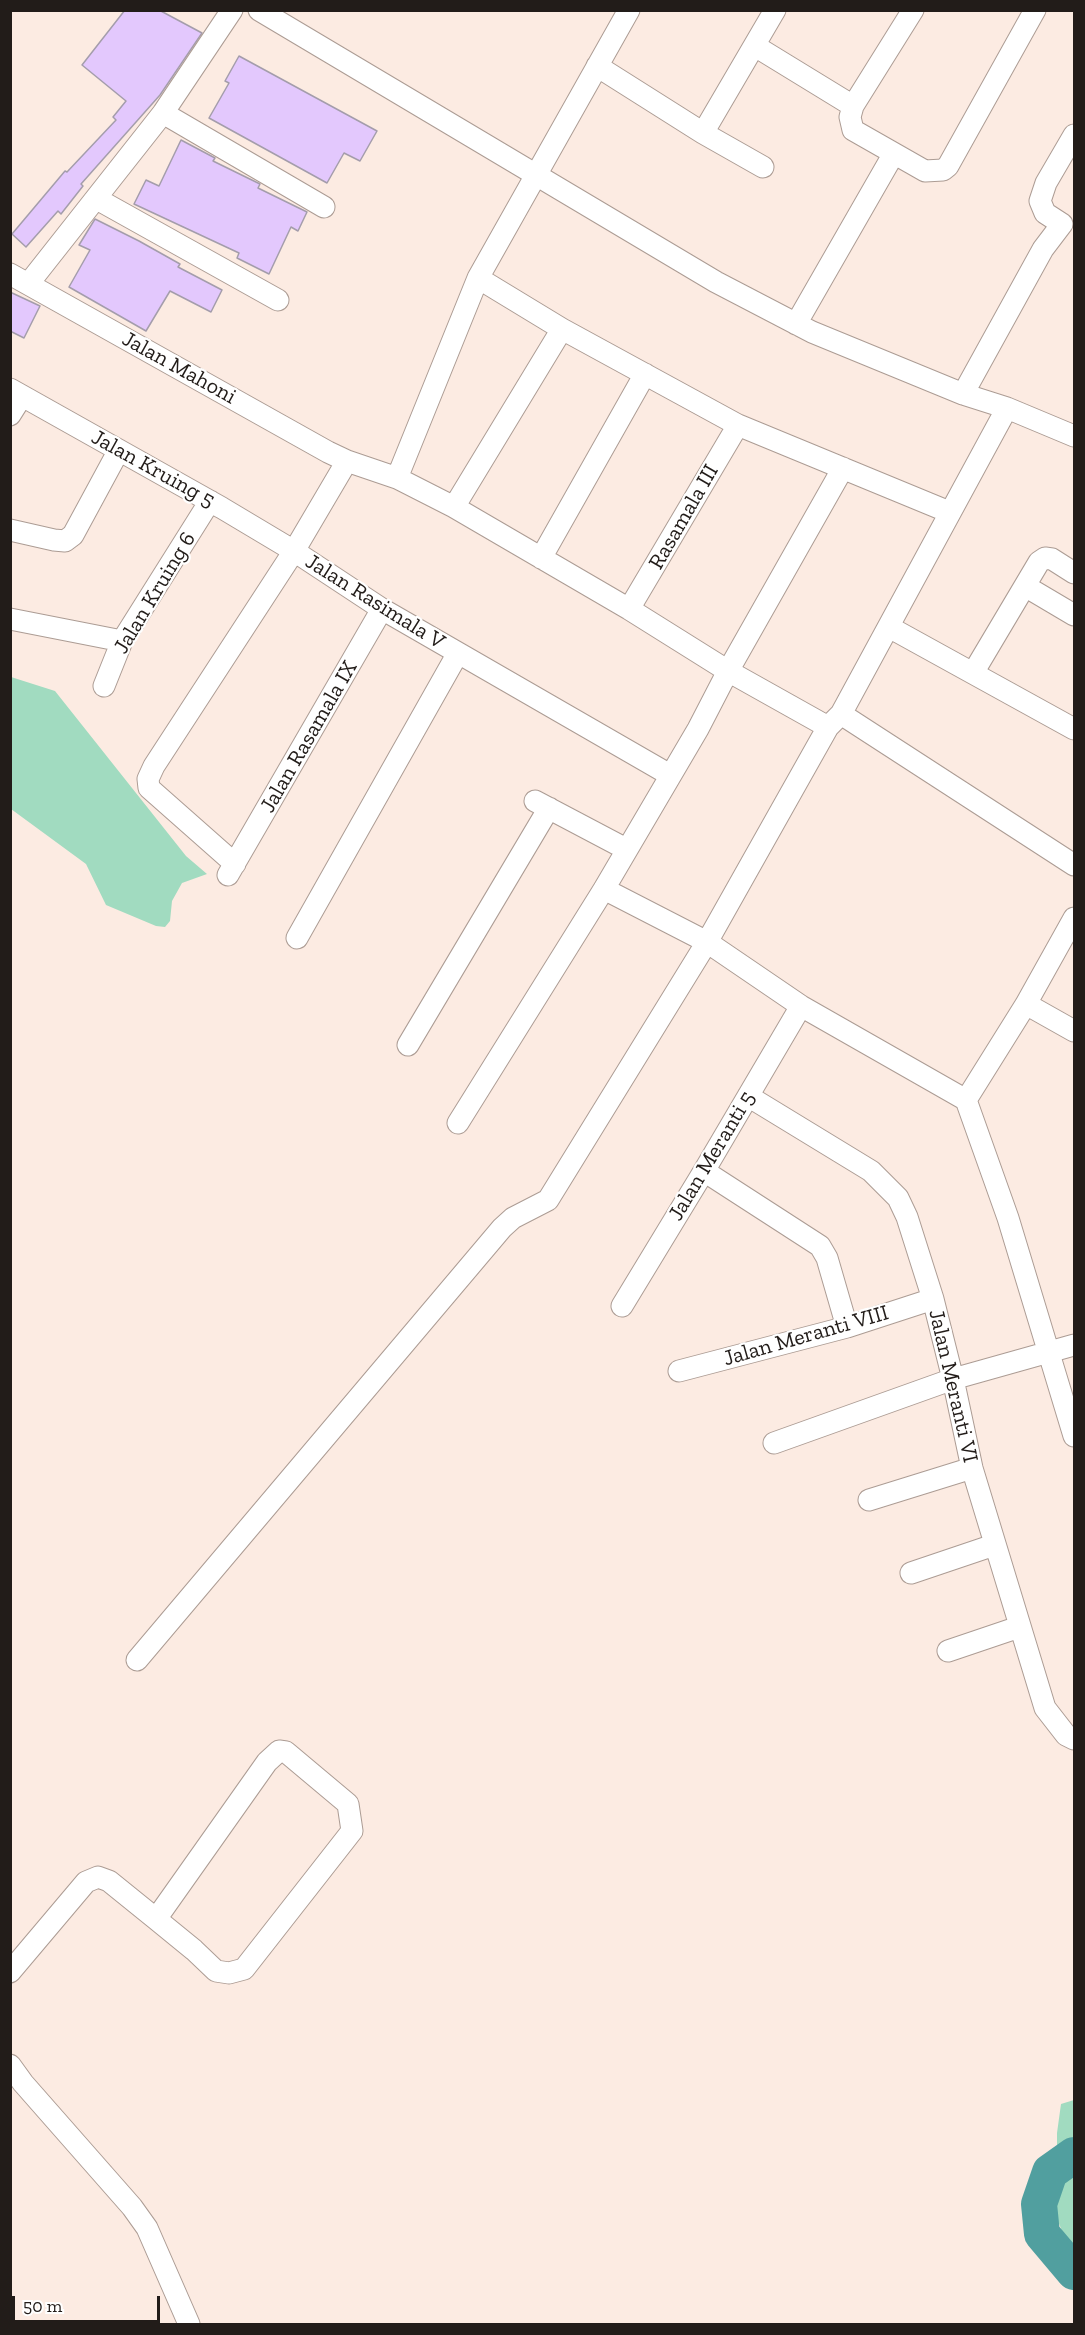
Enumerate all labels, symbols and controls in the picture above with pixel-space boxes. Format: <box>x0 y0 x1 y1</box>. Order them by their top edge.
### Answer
street label: Jalan Mahoni <box>117 326 241 410</box>
street label: Jalan Kruing 5 <box>87 424 219 514</box>
street label: Rasamala III <box>643 460 725 574</box>
street label: Jalan Kruing 6 <box>108 527 202 659</box>
street label: Jalan Rasimala V <box>300 549 450 655</box>
street label: Jalan Rasamala IX <box>255 656 363 818</box>
street label: Jalan Meranti 5 <box>663 1086 761 1226</box>
street label: Jalan Meranti VIII <box>720 1300 892 1372</box>
street label: Jalan Meranti VI <box>923 1307 983 1465</box>
scale bar <box>15 2284 164 2322</box>
text: 50 m <box>23 2295 62 2317</box>

